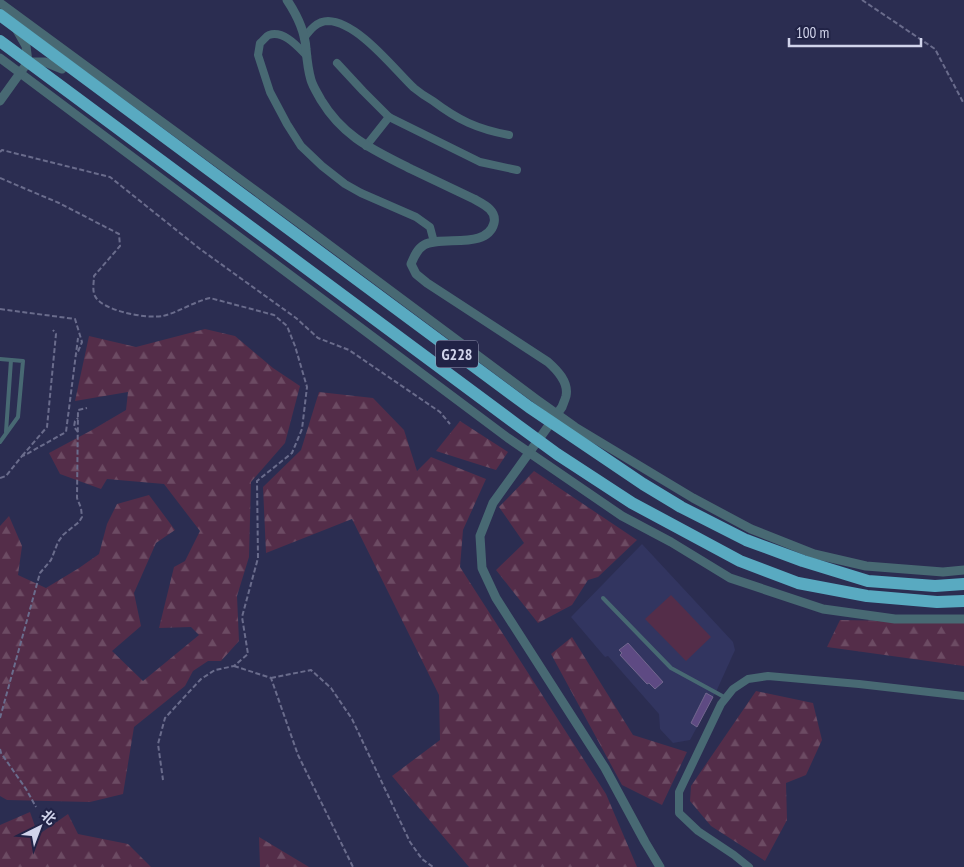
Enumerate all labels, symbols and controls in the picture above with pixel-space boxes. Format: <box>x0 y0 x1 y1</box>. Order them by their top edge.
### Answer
scale bar <box>789 15 922 47</box>
text: 100 m <box>796 23 829 42</box>
road number: G228 <box>436 340 478 368</box>
north arrow <box>15 802 65 852</box>
text: 北 <box>37 806 60 829</box>

